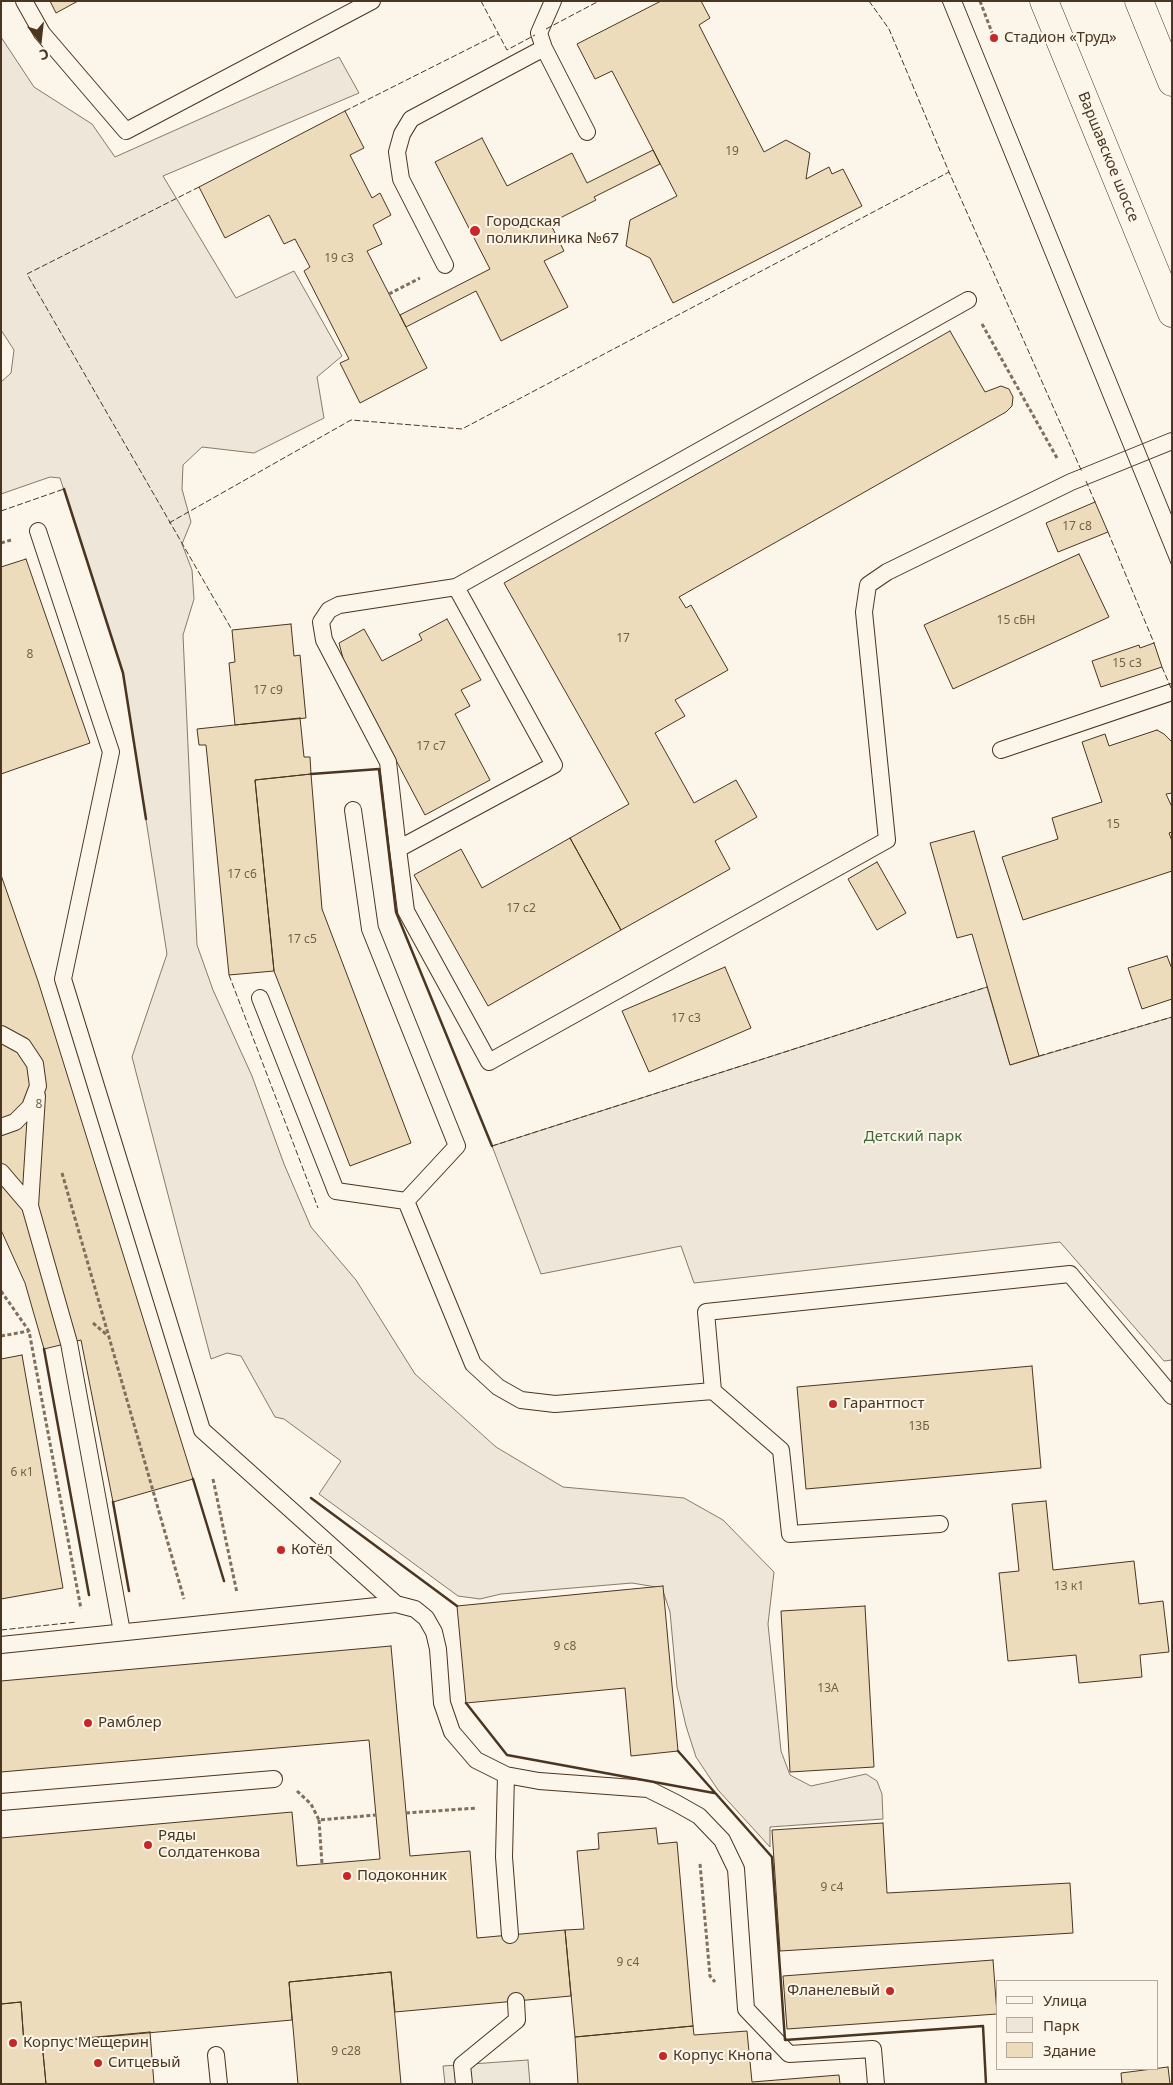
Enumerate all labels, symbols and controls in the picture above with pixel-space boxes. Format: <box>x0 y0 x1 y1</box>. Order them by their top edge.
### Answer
north arrow <box>15 15 65 65</box>
place label: Стадион «Труд» <box>1004 29 1117 47</box>
marker: Стадион «Труд» <box>988 32 1000 44</box>
text: С <box>37 45 51 65</box>
street label: Варшавское шоссе <box>1074 89 1142 225</box>
house number: 19 <box>725 145 739 159</box>
place label: Городская поликлиника №67 <box>486 213 619 248</box>
marker: Городская поликлиника №67 <box>468 224 482 238</box>
house number: 19 с3 <box>324 252 354 266</box>
house number: 17 с8 <box>1062 520 1092 534</box>
house number: 15 cБН <box>997 614 1035 628</box>
house number: 17 <box>616 632 630 646</box>
house number: 8 <box>27 648 33 662</box>
house number: 15 с3 <box>1112 657 1142 671</box>
house number: 17 с9 <box>253 684 283 698</box>
house number: 17 с7 <box>416 740 446 754</box>
house number: 15 <box>1106 818 1120 832</box>
house number: 17 с6 <box>227 868 257 882</box>
house number: 17 с2 <box>506 902 536 916</box>
house number: 17 с5 <box>287 933 317 947</box>
house number: 17 с3 <box>671 1012 701 1026</box>
house number: 8 <box>36 1098 42 1112</box>
park label: Детский парк <box>864 1128 962 1146</box>
place label: Гарантпост <box>843 1395 924 1413</box>
marker: Гарантпост <box>827 1398 839 1410</box>
house number: 13Б <box>908 1420 930 1434</box>
house number: 6 к1 <box>10 1466 34 1480</box>
place label: Котёл <box>291 1541 333 1559</box>
marker: Котёл <box>275 1544 287 1556</box>
house number: 13 к1 <box>1054 1580 1084 1594</box>
house number: 9 с8 <box>554 1640 576 1654</box>
house number: 13А <box>817 1682 839 1696</box>
place label: Рамблер <box>98 1714 162 1732</box>
marker: Рамблер <box>82 1717 94 1729</box>
place label: Ряды Солдатенкова <box>158 1827 260 1862</box>
marker: Ряды Солдатенкова <box>142 1839 154 1851</box>
place label: Подоконник <box>357 1867 447 1885</box>
marker: Подоконник <box>341 1870 353 1882</box>
house number: 9 с4 <box>821 1881 843 1895</box>
house number: 9 с4 <box>617 1956 639 1970</box>
legend <box>996 1980 1158 2070</box>
place label: Фланелевый <box>787 1982 880 2000</box>
marker: Фланелевый <box>884 1985 896 1997</box>
text: Улица <box>1043 1990 1087 2010</box>
text: Парк <box>1043 2015 1079 2035</box>
place label: Корпус Мещерин <box>23 2034 149 2052</box>
marker: Корпус Мещерин <box>7 2037 19 2049</box>
text: Здание <box>1043 2040 1096 2060</box>
house number: 9 с28 <box>331 2045 361 2059</box>
place label: Корпус Кнопа <box>673 2047 773 2065</box>
marker: Корпус Кнопа <box>657 2050 669 2062</box>
place label: Ситцевый <box>108 2054 180 2072</box>
marker: Ситцевый <box>92 2057 104 2069</box>

